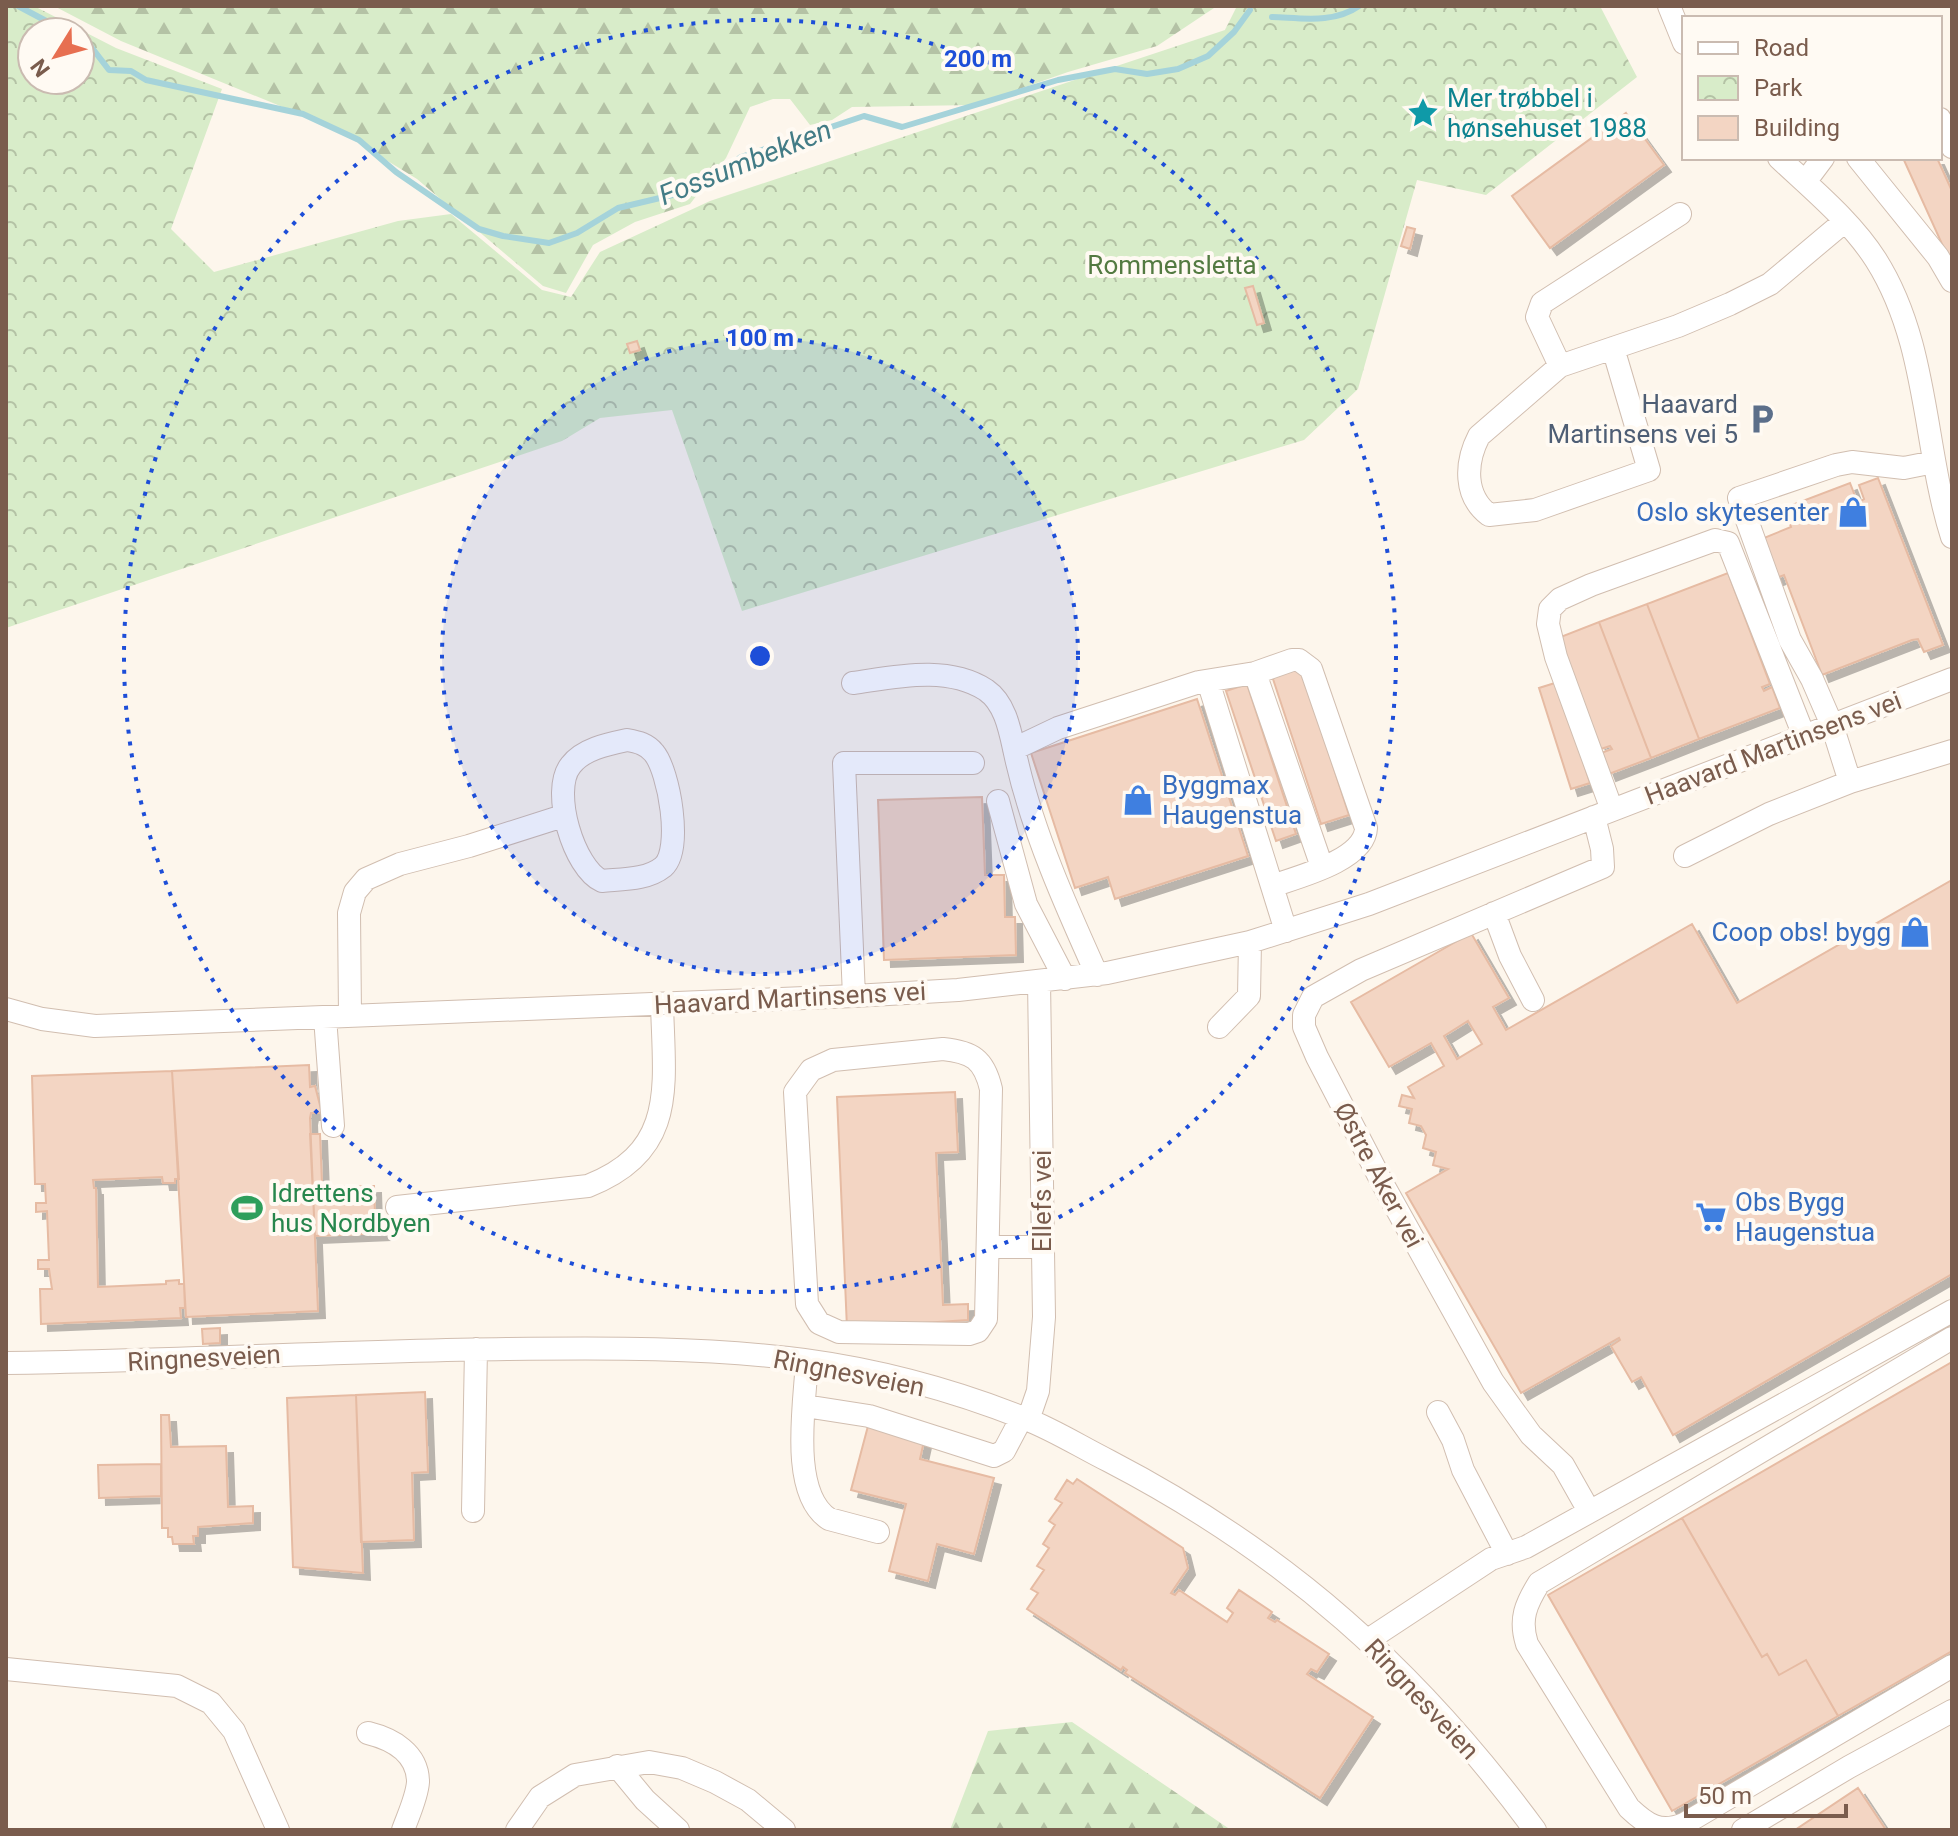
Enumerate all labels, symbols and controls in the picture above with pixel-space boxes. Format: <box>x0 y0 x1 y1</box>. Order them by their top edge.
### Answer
north arrow <box>16 16 96 96</box>
legend <box>1682 16 1942 160</box>
text: Road <box>1754 34 1809 62</box>
text: 200 m <box>944 45 1012 73</box>
text: N <box>26 54 55 81</box>
text: Park <box>1754 74 1803 102</box>
place label: Mer trøbbel i hønsehuset 1988 <box>1447 83 1647 143</box>
place icon: Mer trøbbel i hønsehuset 1988 <box>1406 96 1440 130</box>
water label: Fossumbekken <box>654 113 836 212</box>
text: Building <box>1754 114 1840 142</box>
park label: Rommensletta <box>1087 250 1257 280</box>
text: 100 m <box>726 324 794 352</box>
place label: Haavard Martinsens vei 5 <box>1547 389 1738 449</box>
parking icon: Haavard Martinsens vei 5 <box>1745 402 1779 436</box>
shop icon: Oslo skytesenter <box>1836 495 1870 529</box>
place label: Oslo skytesenter <box>1636 497 1829 527</box>
centre of rings <box>746 642 774 670</box>
street label: Haavard Martinsens vei <box>1641 685 1905 811</box>
place label: Byggmax Haugenstua <box>1162 770 1302 830</box>
shop icon: Byggmax Haugenstua <box>1121 783 1155 817</box>
shop icon: Coop obs! bygg <box>1898 915 1932 949</box>
place label: Coop obs! bygg <box>1712 917 1891 947</box>
street label: Haavard Martinsens vei <box>653 976 927 1020</box>
street label: Østre Aker vei <box>1328 1097 1430 1253</box>
street label: Ellefs vei <box>1027 1150 1057 1252</box>
place label: Idrettens hus Nordbyen <box>271 1178 431 1238</box>
place label: Obs Bygg Haugenstua <box>1735 1187 1875 1247</box>
sports icon: Idrettens hus Nordbyen <box>230 1191 264 1225</box>
supermarket icon: Obs Bygg Haugenstua <box>1694 1200 1728 1234</box>
street label: Ringnesveien <box>127 1339 281 1377</box>
street label: Ringnesveien <box>771 1344 927 1402</box>
street label: Ringnesveien <box>1359 1633 1485 1765</box>
scale bar <box>1686 1768 1846 1818</box>
text: 50 m <box>1698 1782 1752 1810</box>

